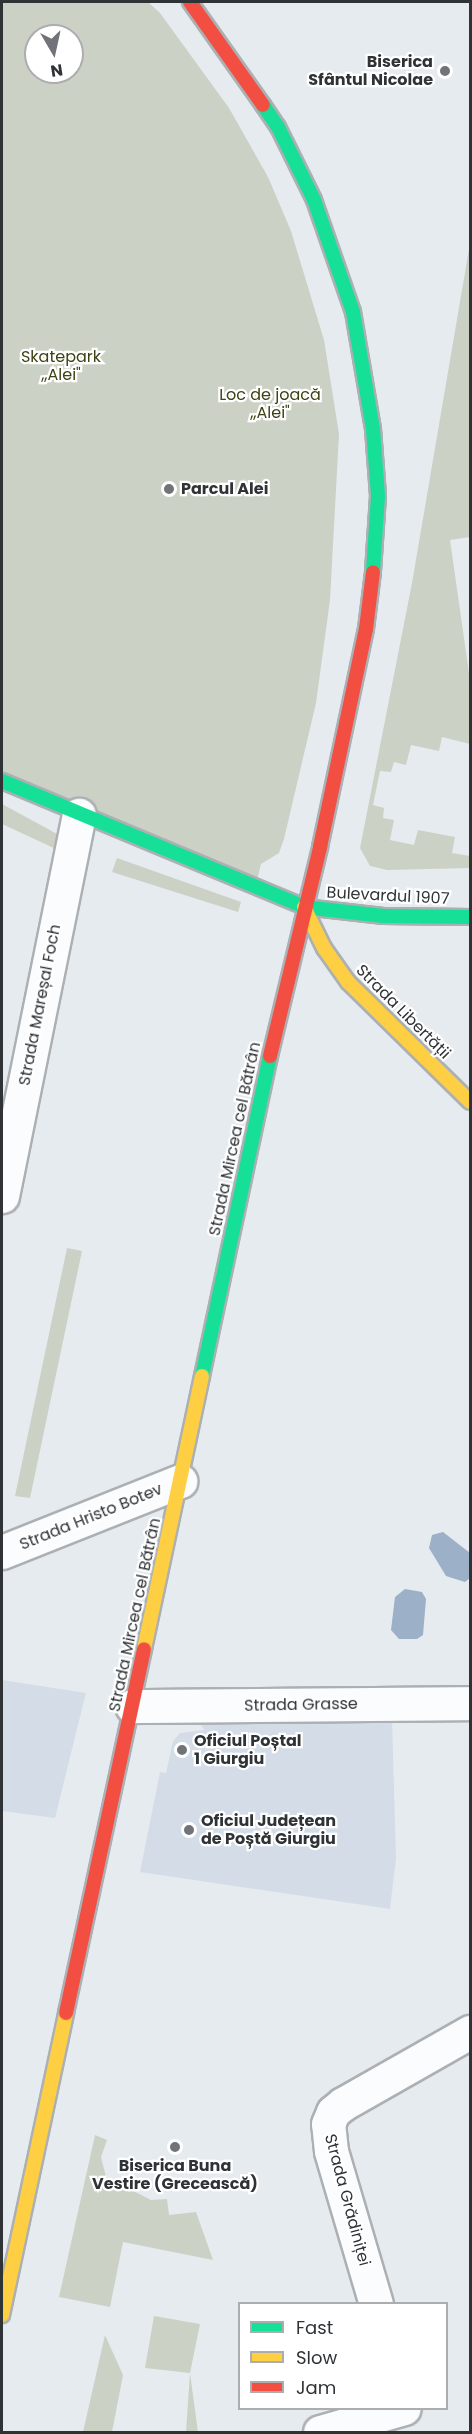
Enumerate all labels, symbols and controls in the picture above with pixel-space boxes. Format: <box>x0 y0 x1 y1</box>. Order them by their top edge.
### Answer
north arrow <box>24 24 84 84</box>
place label: Biserica Sfântul Nicolae <box>308 52 433 90</box>
text: N <box>49 58 64 83</box>
marker: Biserica Sfântul Nicolae <box>438 64 452 78</box>
park label: Skatepark ,,Alei" <box>21 347 101 385</box>
park label: Loc de joacă ,,Alei" <box>219 385 321 423</box>
place label: Parcul Alei <box>181 479 268 499</box>
marker: Parcul Alei <box>162 482 176 496</box>
street label: Bulevardul 1907 <box>326 883 450 909</box>
street label: Strada Mareșal Foch <box>15 923 65 1087</box>
street label: Strada Libertății <box>352 961 454 1063</box>
street label: Strada Mircea cel Bătrân <box>205 1040 265 1238</box>
street label: Strada Hristo Botev <box>17 1480 165 1554</box>
street label: Strada Mircea cel Bătrân <box>105 1516 165 1714</box>
street label: Strada Grasse <box>244 1694 358 1716</box>
place label: Oficiul Poștal 1 Giurgiu <box>194 1731 302 1769</box>
marker: Oficiul Poștal 1 Giurgiu <box>175 1743 189 1757</box>
place label: Oficiul Județean de Poștă Giurgiu <box>201 1811 336 1849</box>
marker: Oficiul Județean de Poștă Giurgiu <box>182 1823 196 1837</box>
street label: Strada Grădiniței <box>320 2132 374 2268</box>
marker: Biserica Buna Vestire (Grecească) <box>168 2140 182 2154</box>
place label: Biserica Buna Vestire (Grecească) <box>92 2156 258 2194</box>
legend <box>238 2302 448 2410</box>
text: Fast <box>296 2315 333 2340</box>
text: Slow <box>296 2345 337 2370</box>
text: Jam <box>296 2375 336 2400</box>

